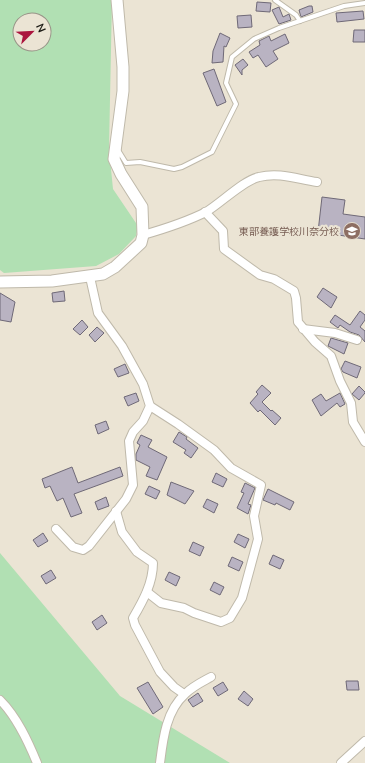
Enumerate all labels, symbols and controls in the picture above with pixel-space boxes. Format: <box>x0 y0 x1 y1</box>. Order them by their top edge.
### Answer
north arrow <box>12 12 52 52</box>
text: N <box>33 21 49 35</box>
school or university icon: 東部養護学校川奈分校 <box>342 221 362 241</box>
place label: 東部養護学校川奈分校 <box>239 225 339 238</box>

